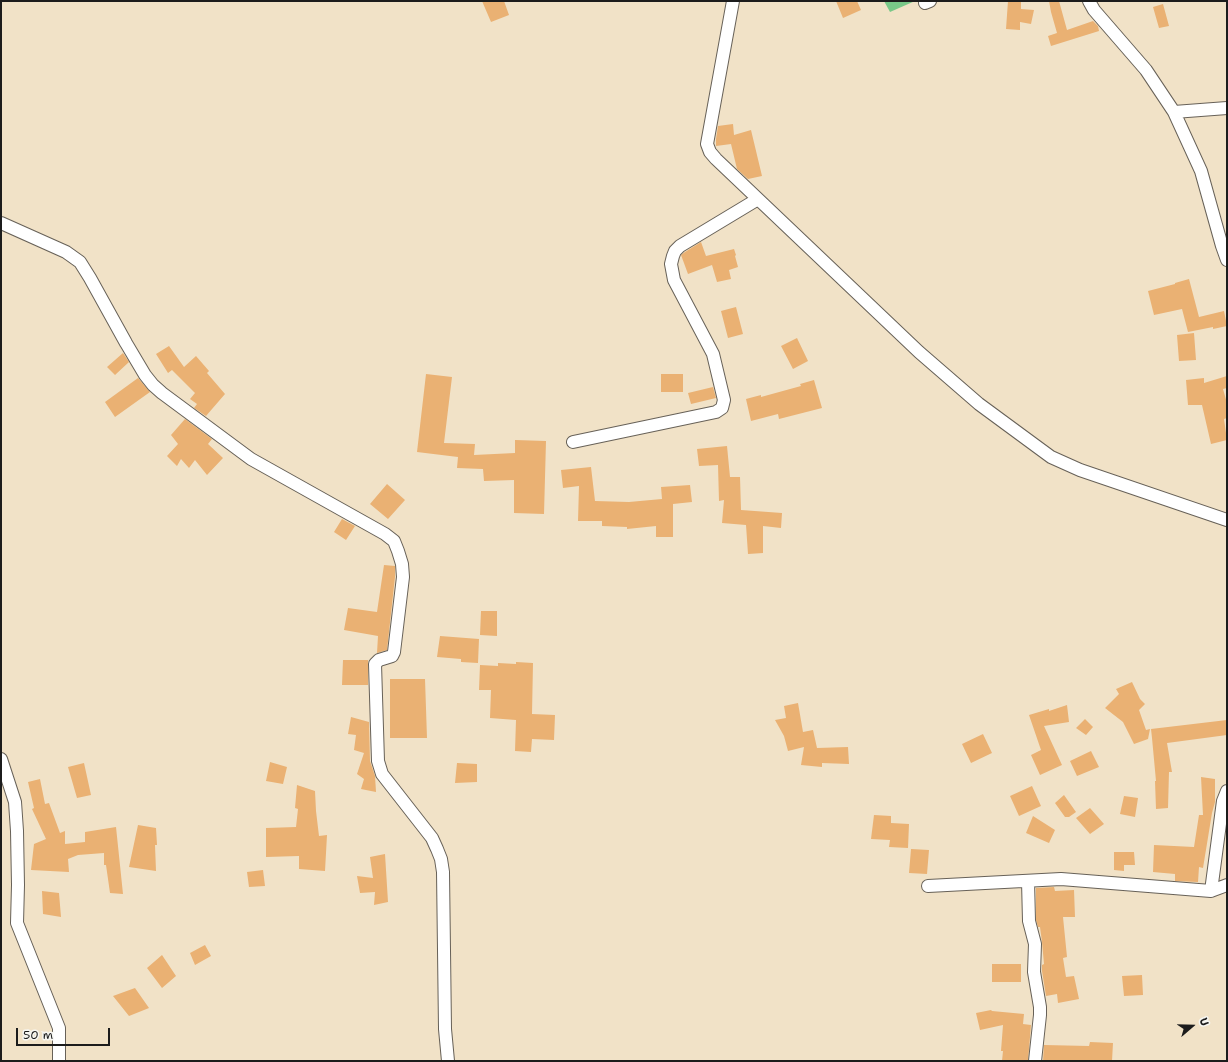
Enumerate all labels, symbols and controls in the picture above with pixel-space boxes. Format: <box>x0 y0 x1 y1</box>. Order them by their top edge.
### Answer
north arrow <box>1172 1006 1212 1046</box>
text: U <box>1195 1016 1212 1028</box>
scale bar <box>18 1020 112 1046</box>
text: 50 m <box>23 1027 53 1043</box>

